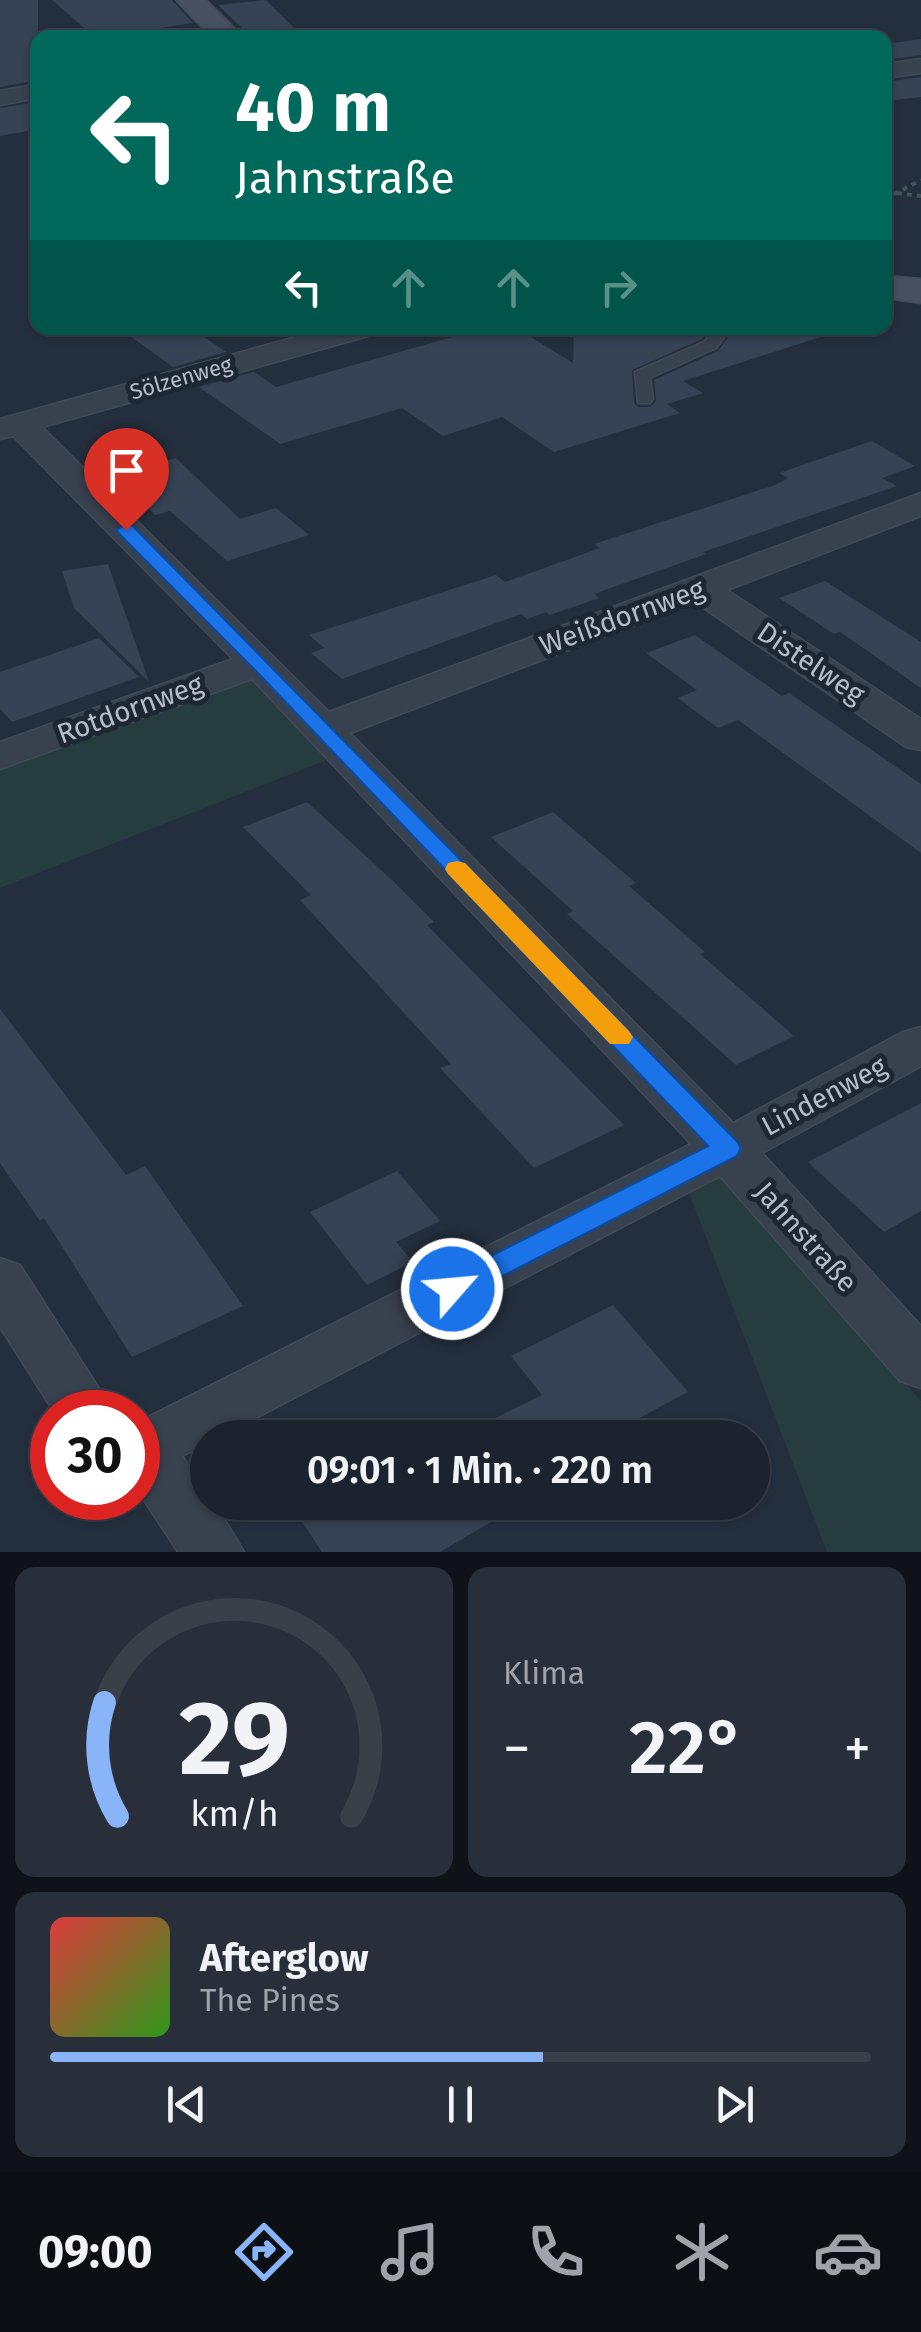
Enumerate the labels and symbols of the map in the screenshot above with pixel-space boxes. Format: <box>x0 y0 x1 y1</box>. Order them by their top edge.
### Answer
street label: Sölzenweg <box>127 350 236 405</box>
pin <box>84 428 169 531</box>
street label: Weißdornweg <box>535 572 709 662</box>
street label: Distelweg <box>751 615 871 711</box>
street label: Rotdornweg <box>53 667 208 751</box>
street label: Lindenweg <box>756 1049 892 1143</box>
street label: Jahnstraße <box>748 1175 864 1299</box>
position arrow <box>400 1237 504 1341</box>
speed limit sign: 30 <box>30 1390 160 1520</box>

